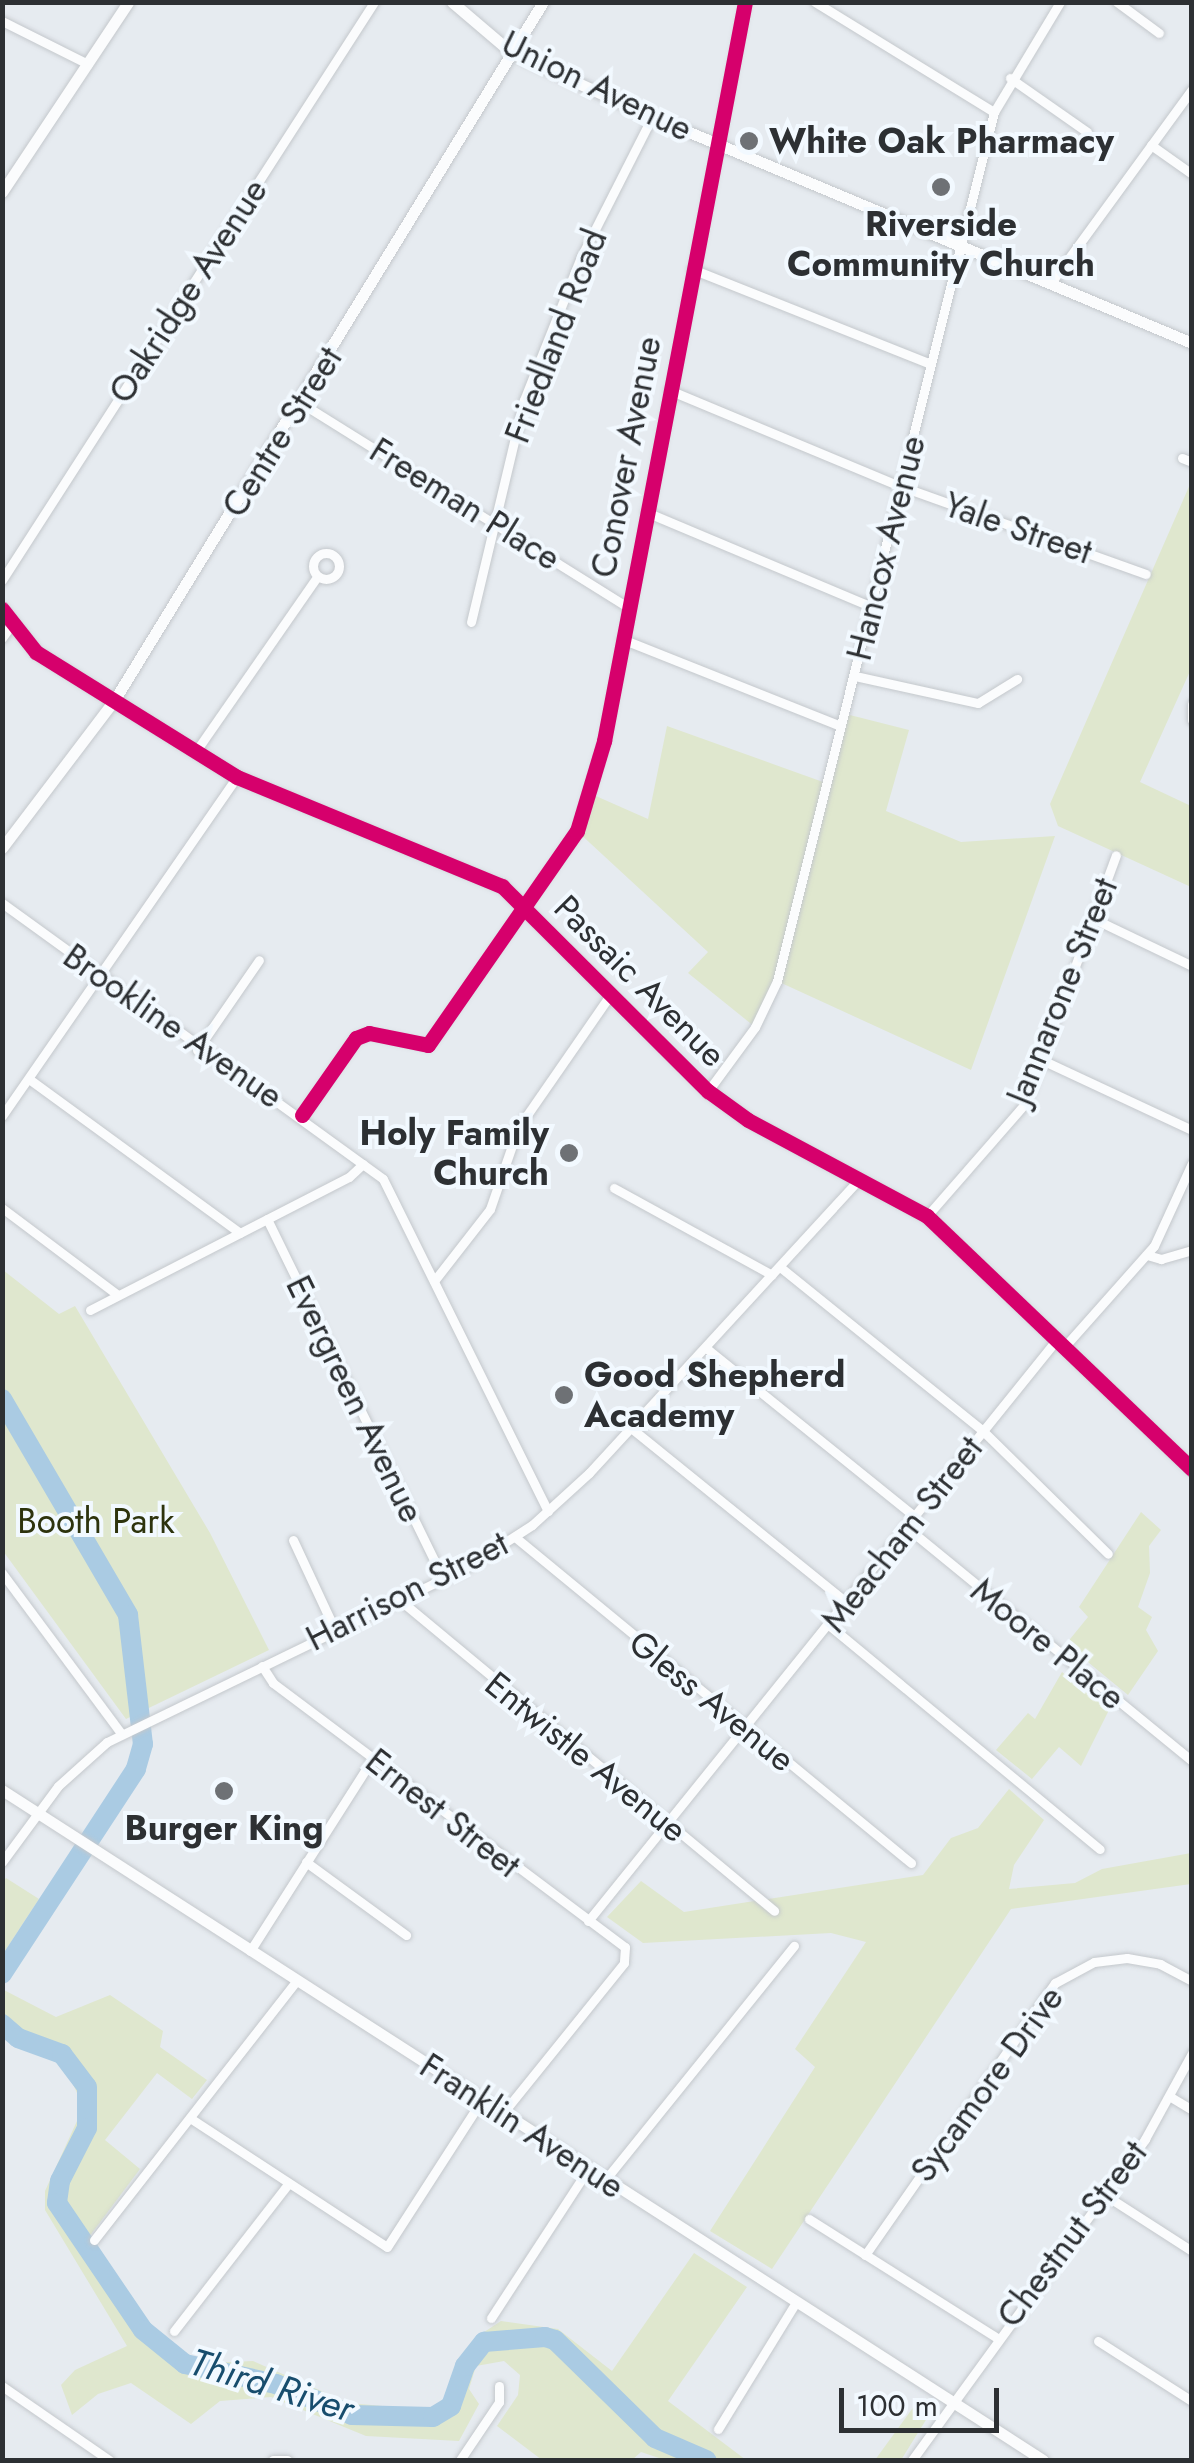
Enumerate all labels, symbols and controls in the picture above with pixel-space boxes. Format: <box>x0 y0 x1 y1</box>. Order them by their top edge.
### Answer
street label: Union Avenue <box>495 22 699 150</box>
place label: White Oak Pharmacy <box>769 120 1114 162</box>
marker: White Oak Pharmacy <box>738 130 760 152</box>
street label: Oakridge Avenue <box>100 171 276 411</box>
marker: Riverside Community Church <box>930 176 952 198</box>
place label: Riverside Community Church <box>787 203 1095 285</box>
street label: Friedland Road <box>496 223 616 449</box>
street label: Conover Avenue <box>582 333 670 581</box>
street label: Centre Street <box>213 339 351 525</box>
street label: Freeman Place <box>362 429 568 579</box>
street label: Hancox Avenue <box>838 431 934 665</box>
street label: Yale Street <box>939 483 1097 573</box>
street label: Jannarone Street <box>998 872 1126 1110</box>
street label: Passaic Avenue <box>545 886 735 1076</box>
street label: Brookline Avenue <box>55 935 291 1117</box>
place label: Holy Family Church <box>359 1112 549 1194</box>
marker: Holy Family Church <box>558 1142 580 1164</box>
street label: Evergreen Avenue <box>277 1269 433 1529</box>
place label: Good Shepherd Academy <box>584 1354 845 1436</box>
marker: Good Shepherd Academy <box>553 1384 575 1406</box>
street label: Meacham Street <box>813 1428 991 1640</box>
park label: Booth Park <box>17 1500 175 1542</box>
street label: Harrison Street <box>299 1522 515 1660</box>
street label: Moore Place <box>963 1569 1133 1719</box>
street label: Gless Avenue <box>621 1621 803 1781</box>
street label: Entwistle Avenue <box>477 1663 695 1851</box>
street label: Ernest Street <box>358 1740 528 1886</box>
marker: Burger King <box>213 1780 235 1802</box>
place label: Burger King <box>124 1807 324 1849</box>
street label: Sycamore Drive <box>902 1978 1072 2190</box>
street label: Franklin Avenue <box>412 2045 632 2207</box>
street label: Chestnut Street <box>988 2133 1156 2335</box>
water label: Third River <box>185 2339 359 2431</box>
scale bar <box>844 2368 1004 2430</box>
text: 100 m <box>856 2384 938 2427</box>

